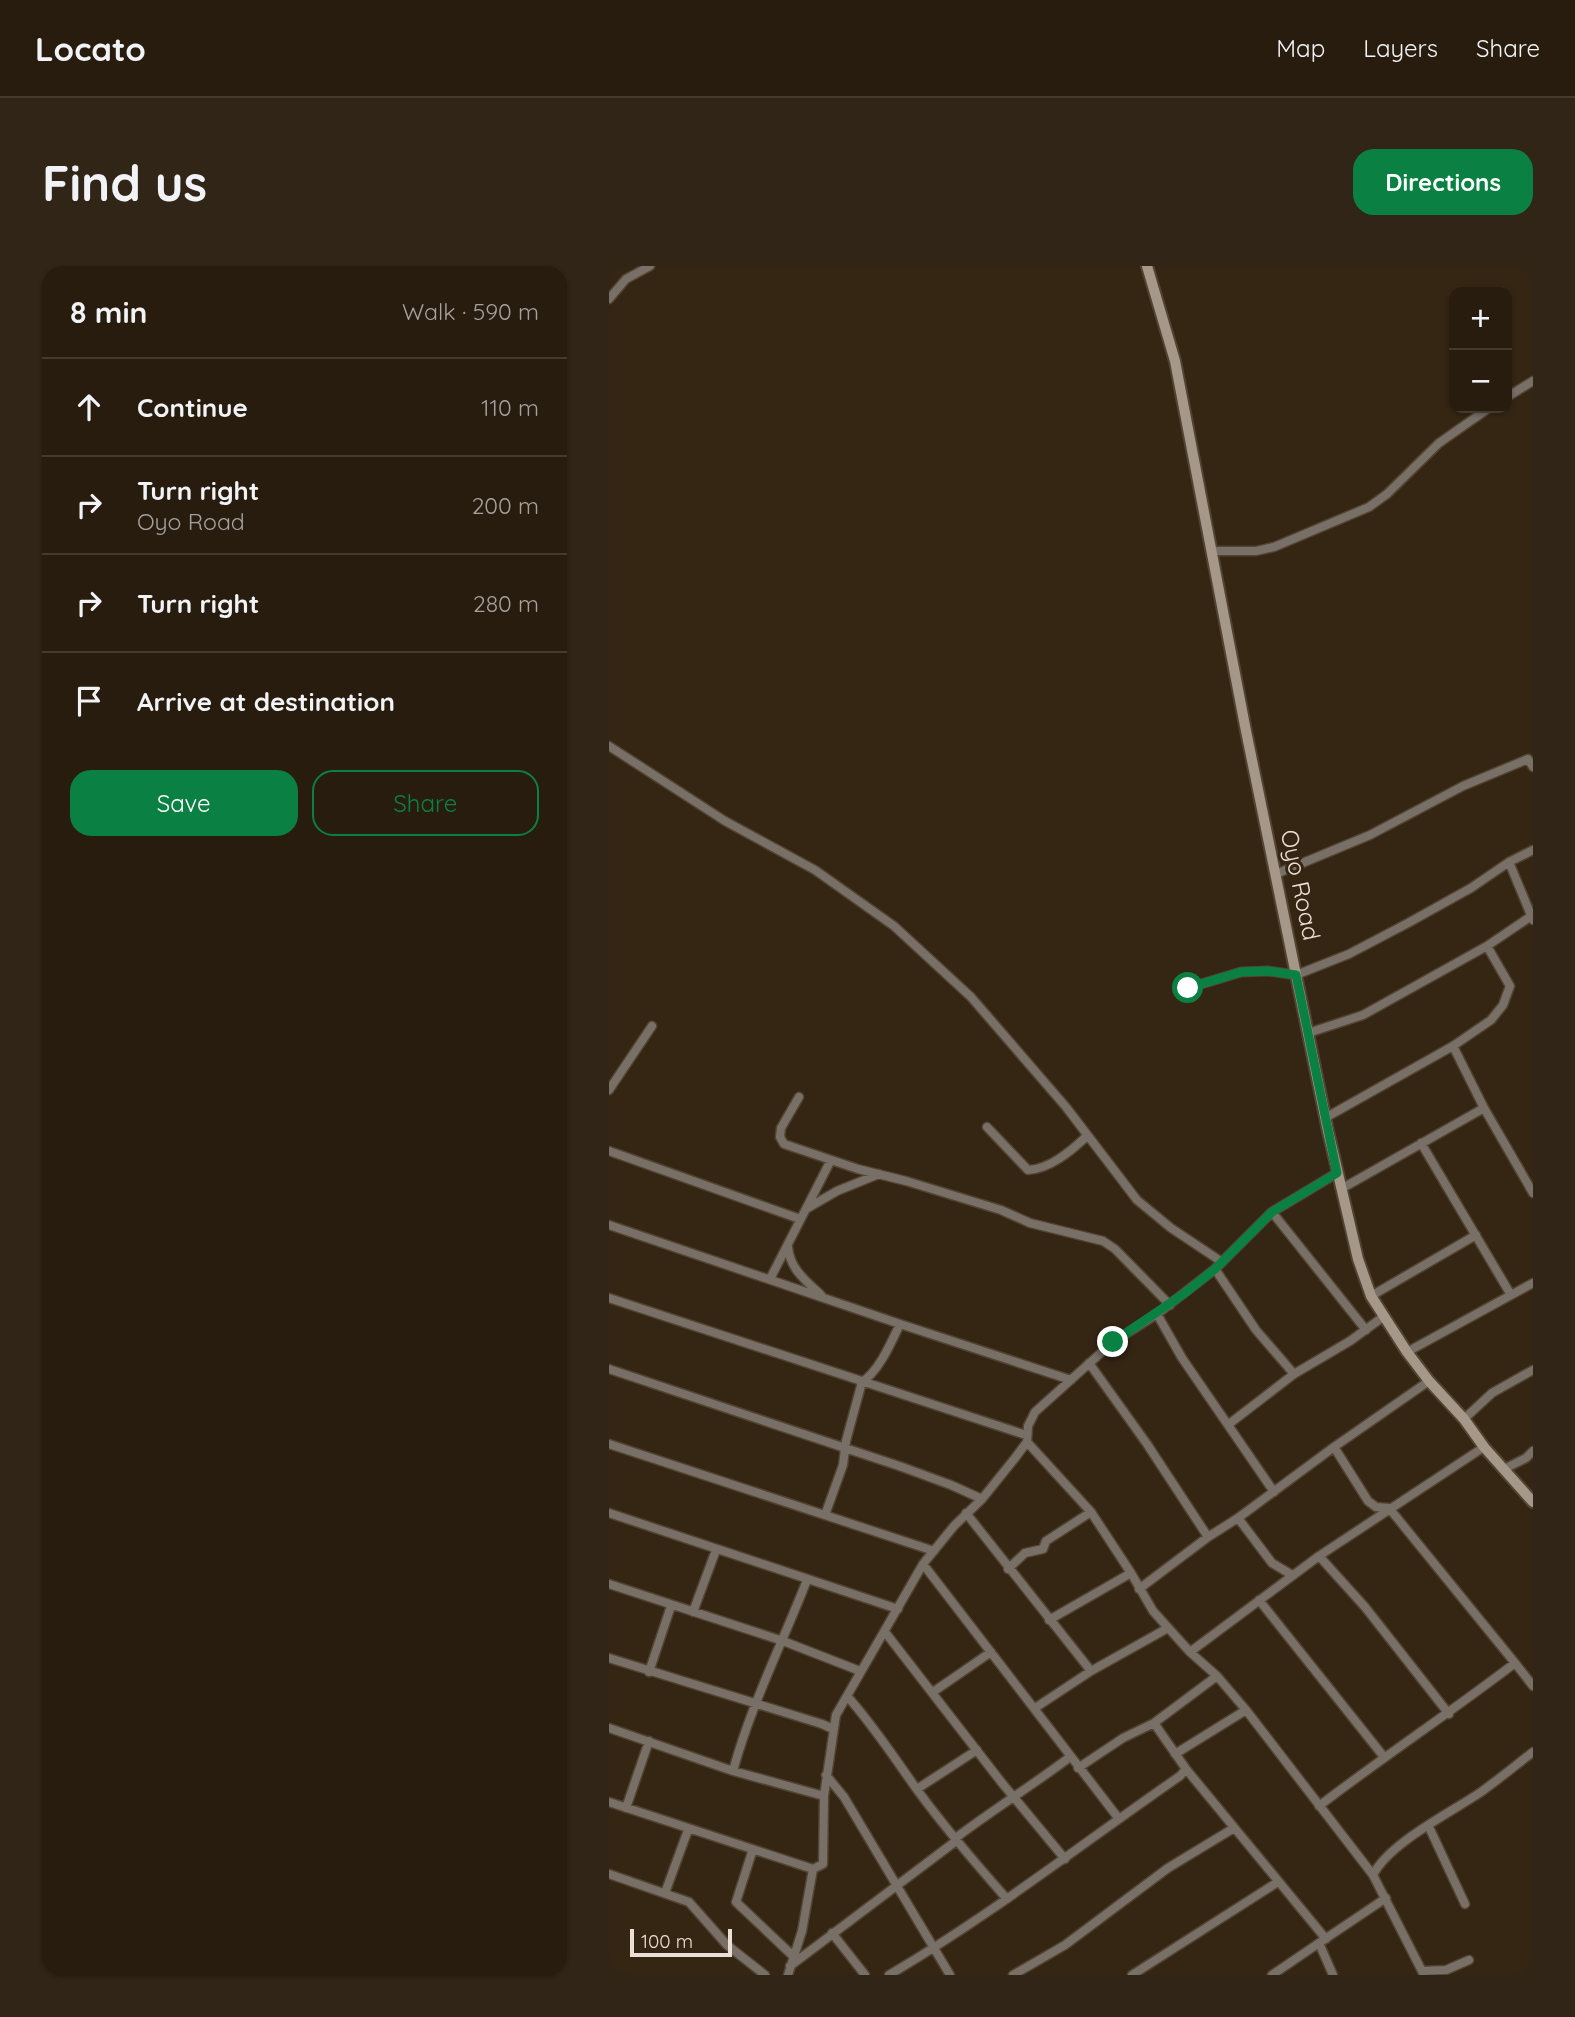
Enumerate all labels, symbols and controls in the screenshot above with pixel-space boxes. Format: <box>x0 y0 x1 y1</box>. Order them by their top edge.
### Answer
text: Locato <box>35 28 146 69</box>
text: Map <box>1276 33 1325 63</box>
text: Layers <box>1363 33 1438 63</box>
text: Share <box>1476 33 1540 63</box>
button: Directions <box>1353 149 1533 215</box>
text: Find us <box>42 152 207 213</box>
map controls <box>1449 287 1512 413</box>
button: + <box>1449 287 1512 350</box>
text: 8 min <box>70 293 147 331</box>
text: Walk · 590 m <box>402 297 539 326</box>
button: − <box>1449 350 1512 413</box>
icon: ahead <box>70 388 108 426</box>
text: Continue <box>137 391 248 424</box>
text: 110 m <box>481 393 539 422</box>
text: Turn right <box>137 474 259 507</box>
icon: right <box>70 486 108 524</box>
text: 200 m <box>472 491 539 520</box>
text: Oyo Road <box>137 507 245 536</box>
icon: right <box>70 584 108 622</box>
text: Turn right <box>137 587 259 620</box>
text: 280 m <box>473 589 539 618</box>
icon: arrive <box>70 682 108 720</box>
text: Arrive at destination <box>137 685 395 718</box>
button: Save <box>70 770 298 836</box>
button: Share <box>312 770 539 836</box>
street label: Oyo Road <box>1275 827 1327 943</box>
route start <box>1172 972 1203 1003</box>
route end <box>1097 1326 1128 1357</box>
scale bar <box>630 1926 731 1958</box>
text: 100 m <box>641 1929 693 1953</box>

